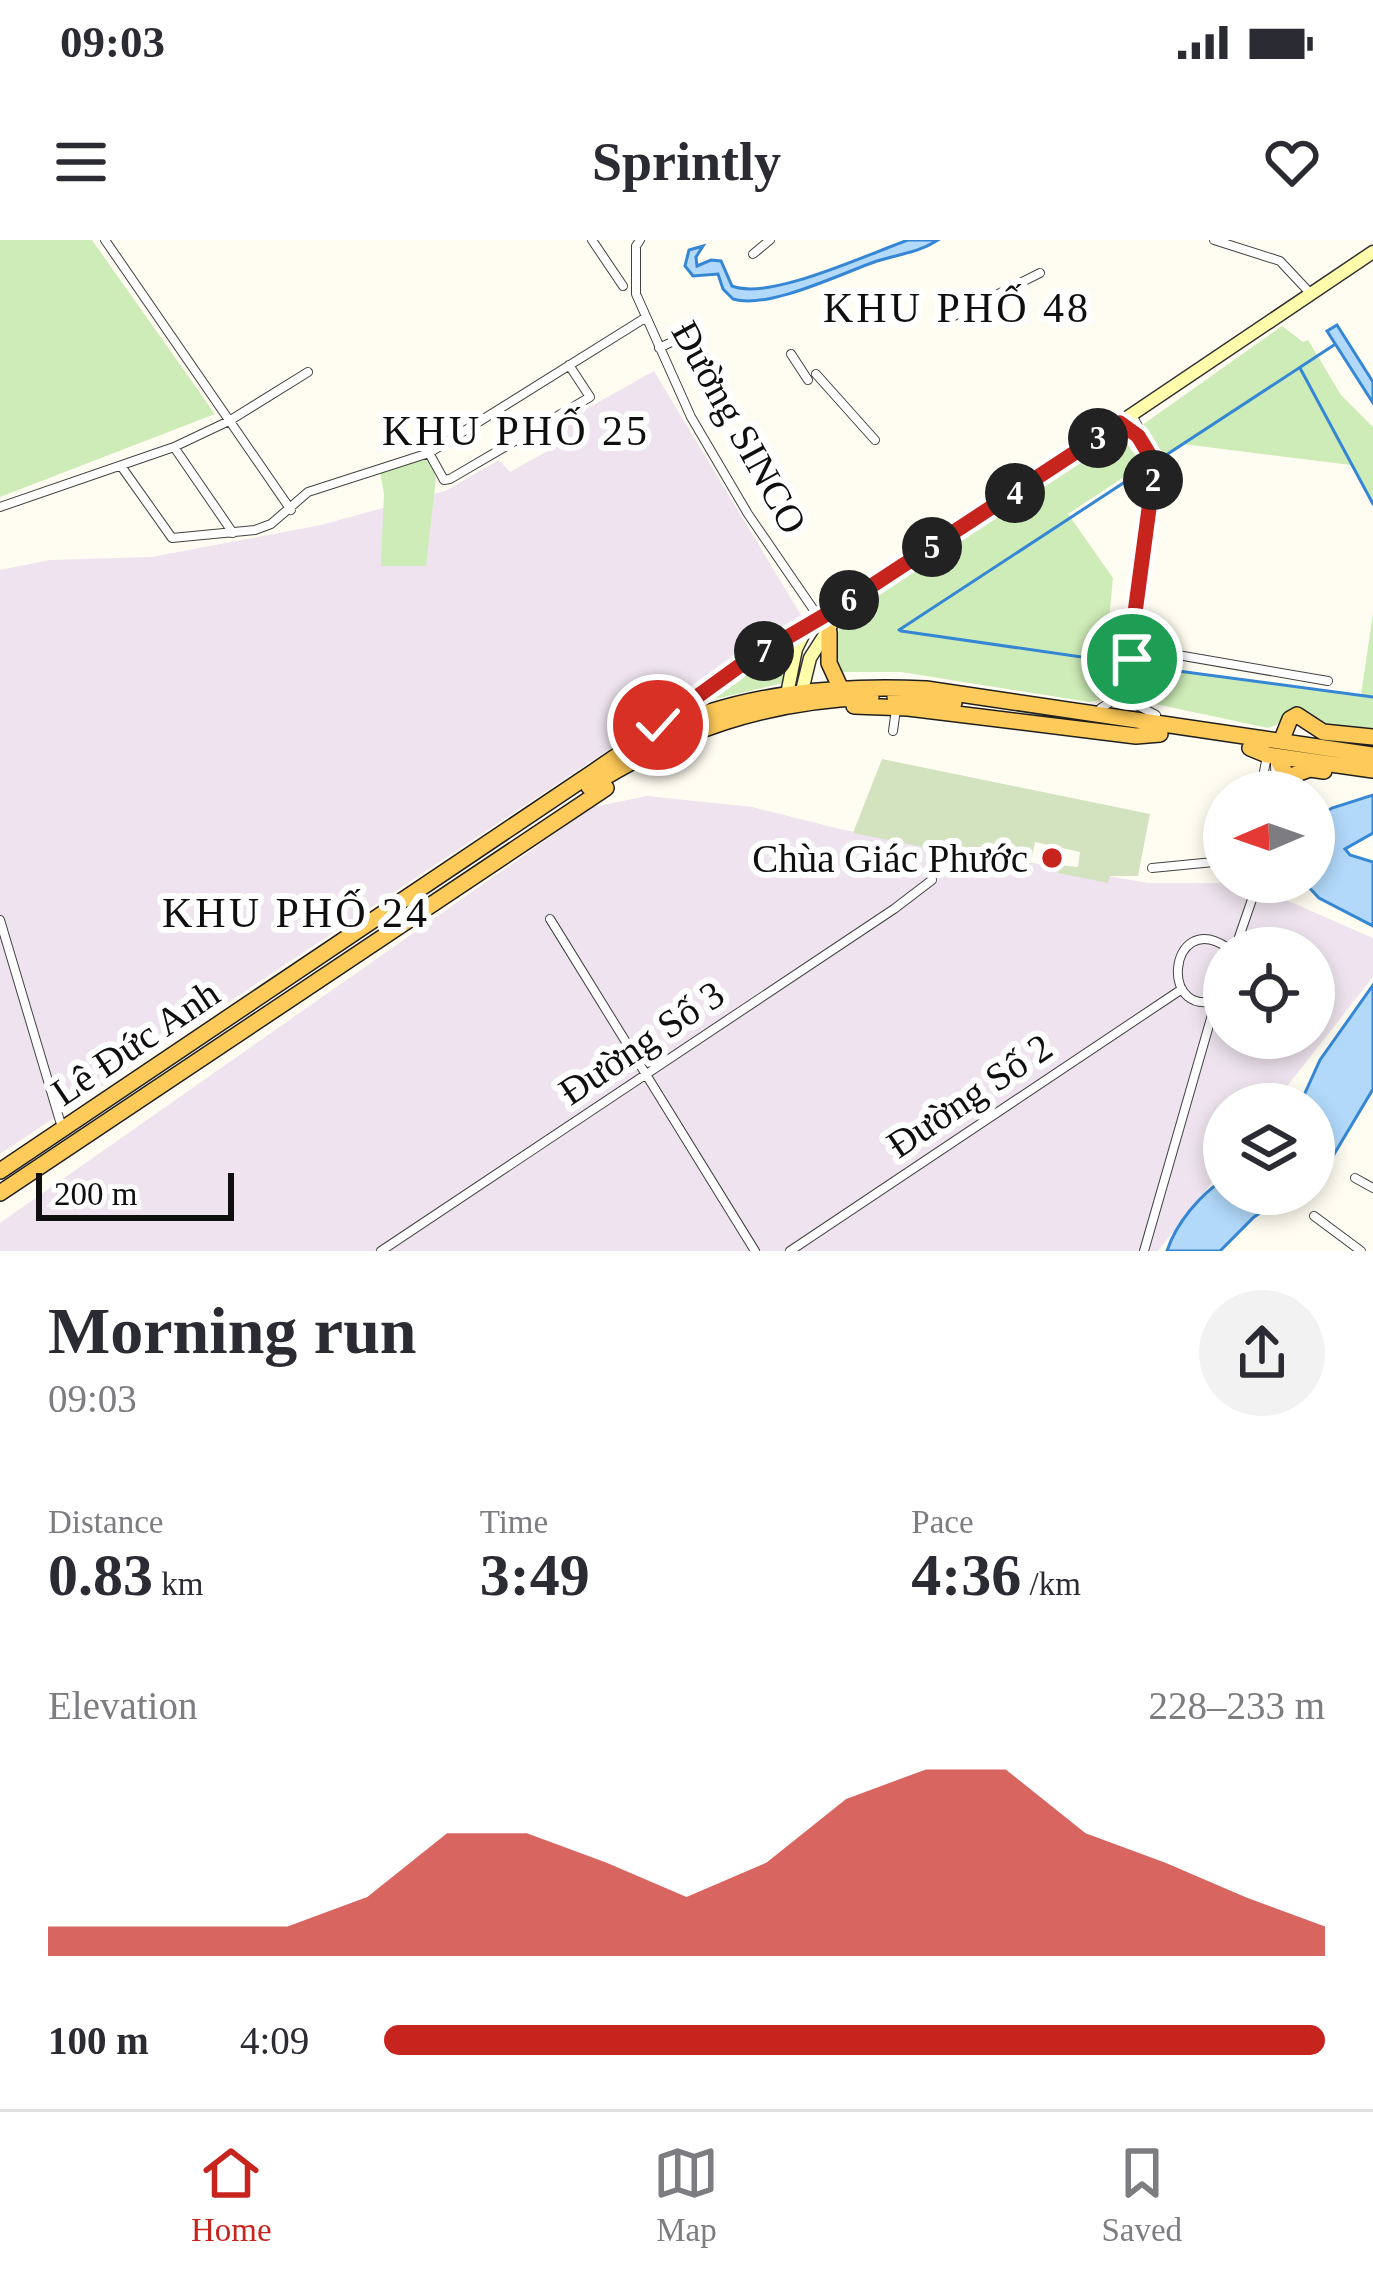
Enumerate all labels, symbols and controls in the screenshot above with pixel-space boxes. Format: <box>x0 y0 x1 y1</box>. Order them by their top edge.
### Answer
text: 09:03 <box>60 17 165 67</box>
icon: menu <box>48 129 114 195</box>
icon: heart <box>1259 129 1325 195</box>
text: Sprintly <box>592 132 781 192</box>
district label: KHU PHỐ 48 <box>823 284 1091 331</box>
street label: Đường SINCO <box>663 314 816 541</box>
district label: KHU PHỐ 25 <box>382 407 650 454</box>
pin: 3 <box>1068 408 1128 468</box>
text: 3 <box>1090 420 1106 456</box>
pin: 2 <box>1123 450 1183 510</box>
text: 2 <box>1145 462 1161 498</box>
pin: 4 <box>985 463 1045 523</box>
text: 4 <box>1007 475 1023 511</box>
pin: 5 <box>902 517 962 577</box>
text: 5 <box>924 529 940 565</box>
pin: 6 <box>819 570 879 630</box>
text: 6 <box>841 582 857 618</box>
pin <box>1081 608 1183 710</box>
pin: 7 <box>734 621 794 681</box>
icon: arrive <box>1099 626 1165 692</box>
text: 7 <box>756 633 772 669</box>
pin <box>607 674 709 776</box>
icon: check <box>625 692 691 758</box>
north arrow <box>1203 771 1335 903</box>
map controls <box>1203 771 1335 1215</box>
place label: Chùa Giác Phước <box>752 837 1028 880</box>
marker: Chùa Giác Phước <box>1039 845 1065 871</box>
district label: KHU PHỐ 24 <box>162 889 430 936</box>
button: locate <box>1203 927 1335 1059</box>
street label: Lê Đức Anh <box>44 971 227 1114</box>
street label: Đường Số 3 <box>551 972 732 1114</box>
street label: Đường Số 2 <box>879 1025 1060 1167</box>
button: layers <box>1203 1083 1335 1215</box>
scale bar <box>36 1167 234 1220</box>
text: 200 m <box>54 1176 137 1212</box>
button: share <box>1199 1290 1325 1416</box>
text: Morning run <box>48 1294 417 1367</box>
text: 09:03 <box>48 1377 137 1420</box>
text: Distance <box>48 1504 163 1540</box>
text: Time <box>480 1504 548 1540</box>
text: Pace <box>911 1504 974 1540</box>
text: 0.83 <box>48 1542 153 1608</box>
text: 3:49 <box>480 1542 590 1608</box>
text: 4:36 <box>911 1542 1021 1608</box>
text: km <box>153 1566 203 1602</box>
text: /km <box>1021 1566 1081 1602</box>
text: Elevation <box>48 1684 197 1727</box>
text: 228–233 m <box>1148 1684 1325 1727</box>
text: 100 m <box>48 2019 149 2062</box>
text: 4:09 <box>240 2019 309 2062</box>
tab: Home <box>191 2140 272 2249</box>
tab: Map <box>653 2140 719 2249</box>
tab: Saved <box>1101 2140 1182 2249</box>

